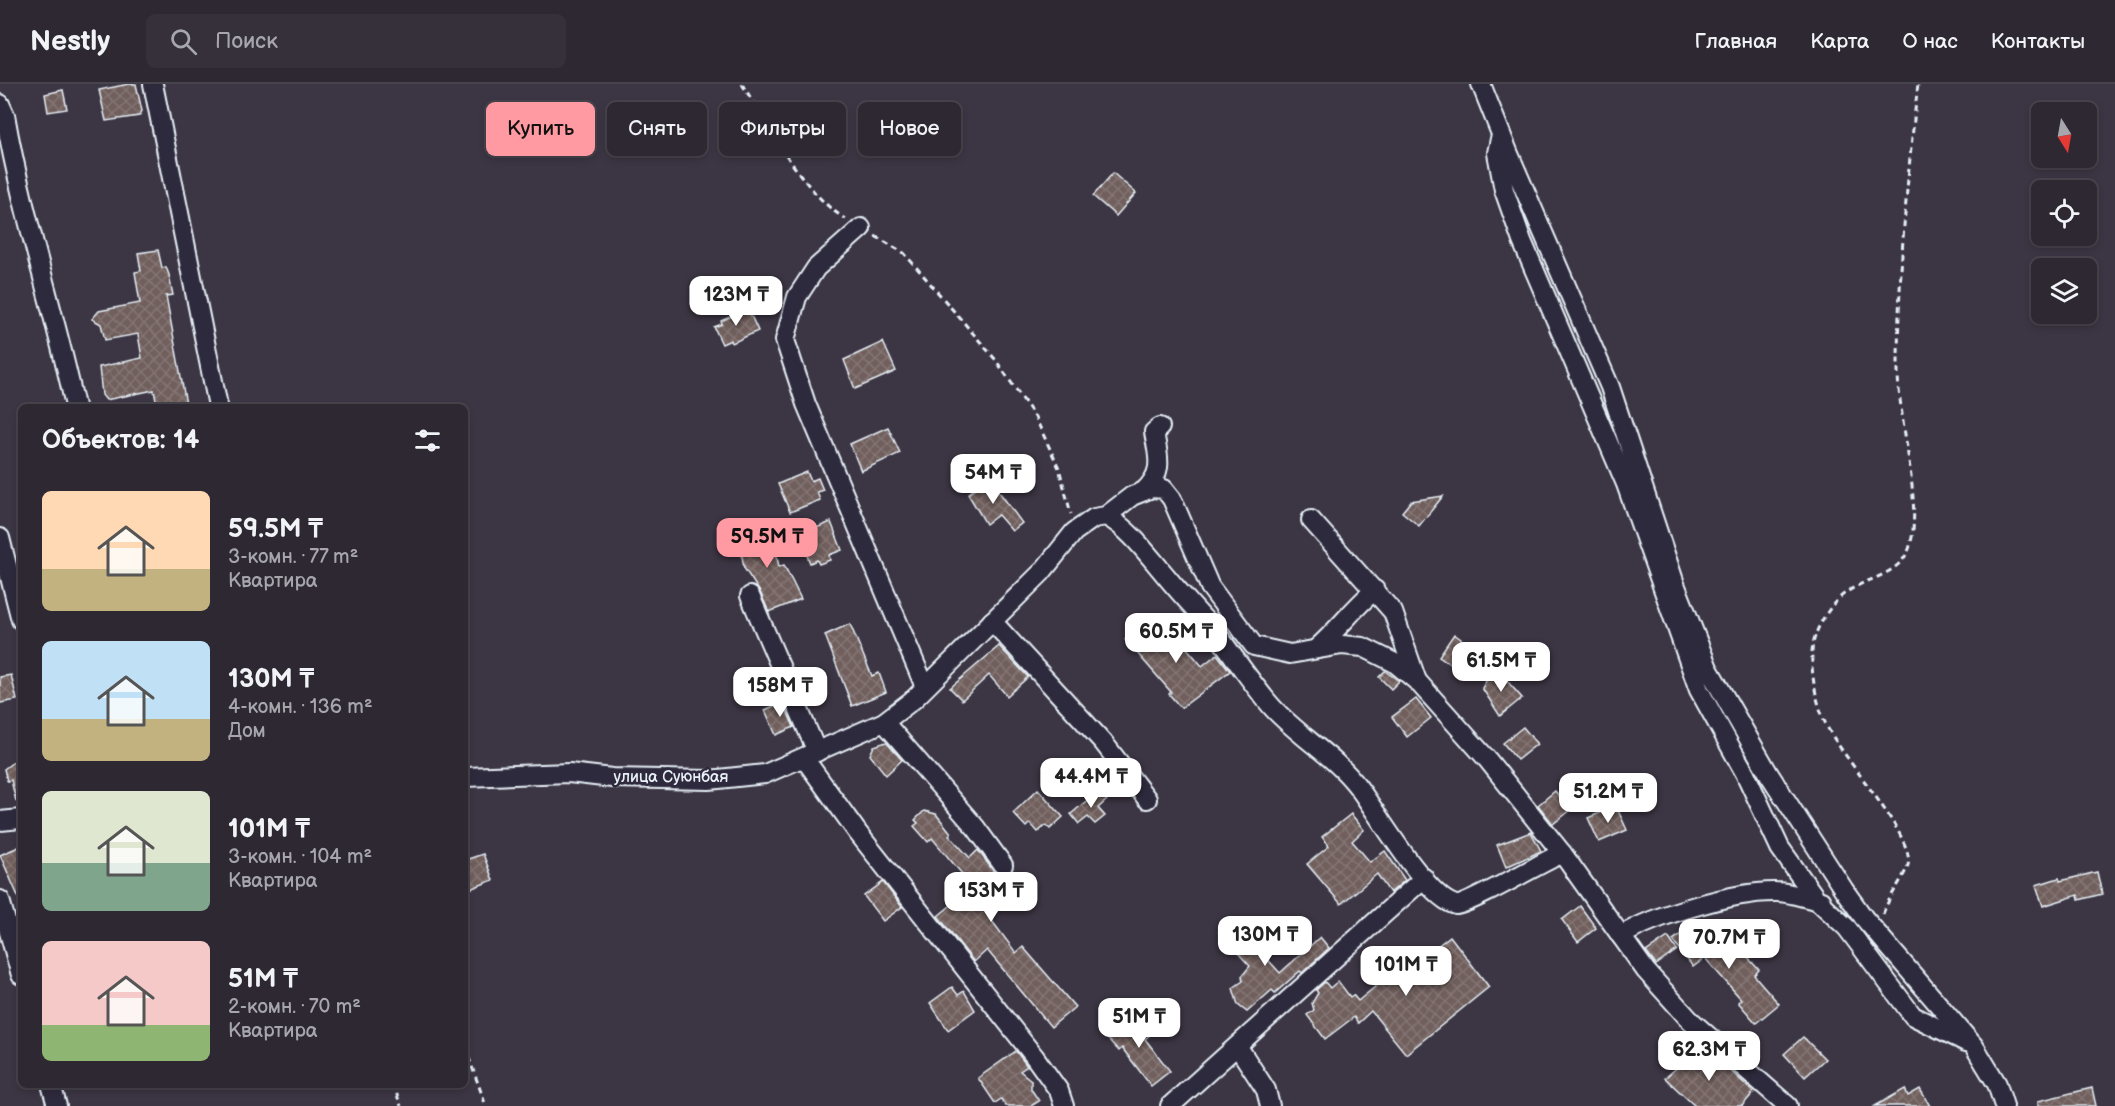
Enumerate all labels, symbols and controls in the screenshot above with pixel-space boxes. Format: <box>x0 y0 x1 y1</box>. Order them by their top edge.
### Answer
search box <box>146 14 566 68</box>
text: Nestly <box>30 25 110 58</box>
icon: search <box>167 25 200 58</box>
text: Поиск <box>215 28 278 55</box>
text: Главная <box>1694 29 1777 54</box>
text: Карта <box>1810 29 1869 54</box>
text: О нас <box>1902 29 1958 54</box>
text: Контакты <box>1991 29 2085 54</box>
chip: Купить <box>486 102 595 156</box>
chip: Снять <box>607 102 707 156</box>
chip: Фильтры <box>719 102 846 156</box>
chip: Новое <box>858 102 961 156</box>
north arrow <box>2031 102 2097 168</box>
map controls <box>2031 102 2097 324</box>
button: locate <box>2031 180 2097 246</box>
button: layers <box>2031 258 2097 324</box>
pin: 123M ₸ <box>687 276 785 327</box>
text: 123M ₸ <box>703 283 769 307</box>
icon: filters <box>411 424 444 457</box>
text: Объектов: 14 <box>42 425 199 456</box>
pin: 54M ₸ <box>951 454 1035 505</box>
text: 54M ₸ <box>965 461 1021 485</box>
text: 59.5M ₸ <box>228 514 323 545</box>
icon: home <box>90 515 162 587</box>
pin: 59.5M ₸ <box>712 518 822 569</box>
text: 59.5M ₸ <box>731 525 803 549</box>
text: 3-комн. · 77 m² <box>228 545 358 569</box>
text: Квартира <box>228 569 318 593</box>
pin: 60.5M ₸ <box>1121 613 1231 664</box>
text: 60.5M ₸ <box>1139 620 1213 644</box>
pin: 61.5M ₸ <box>1446 642 1556 693</box>
text: 61.5M ₸ <box>1466 649 1536 673</box>
text: 130M ₸ <box>228 664 314 695</box>
icon: home <box>90 665 162 737</box>
pin: 158M ₸ <box>731 667 829 718</box>
text: 158M ₸ <box>747 674 813 698</box>
text: 4-комн. · 136 m² <box>228 695 373 719</box>
text: Дом <box>228 719 266 743</box>
pin: 44.4M ₸ <box>1036 758 1146 809</box>
text: 44.4M ₸ <box>1054 765 1128 789</box>
street label: улица Суюнбая <box>614 768 729 787</box>
pin: 51.2M ₸ <box>1553 773 1663 824</box>
text: 51.2M ₸ <box>1573 780 1643 804</box>
text: 101M ₸ <box>228 814 310 845</box>
icon: home <box>90 815 162 887</box>
text: 3-комн. · 104 m² <box>228 845 372 869</box>
text: Квартира <box>228 869 318 893</box>
pin: 153M ₸ <box>942 872 1040 923</box>
text: 153M ₸ <box>958 879 1024 903</box>
pin: 130M ₸ <box>1216 916 1314 967</box>
pin: 70.7M ₸ <box>1674 919 1784 970</box>
text: 130M ₸ <box>1232 923 1298 947</box>
text: 70.7M ₸ <box>1693 926 1765 950</box>
pin: 101M ₸ <box>1357 946 1455 997</box>
text: 101M ₸ <box>1375 953 1437 977</box>
text: 51M ₸ <box>228 964 298 995</box>
icon: home <box>90 965 162 1037</box>
text: 2-комн. · 70 m² <box>228 995 361 1019</box>
pin: 51M ₸ <box>1097 998 1181 1049</box>
text: 51M ₸ <box>1112 1005 1166 1029</box>
text: Квартира <box>228 1019 318 1043</box>
pin: 62.3M ₸ <box>1654 1031 1764 1082</box>
text: 62.3M ₸ <box>1672 1038 1746 1062</box>

